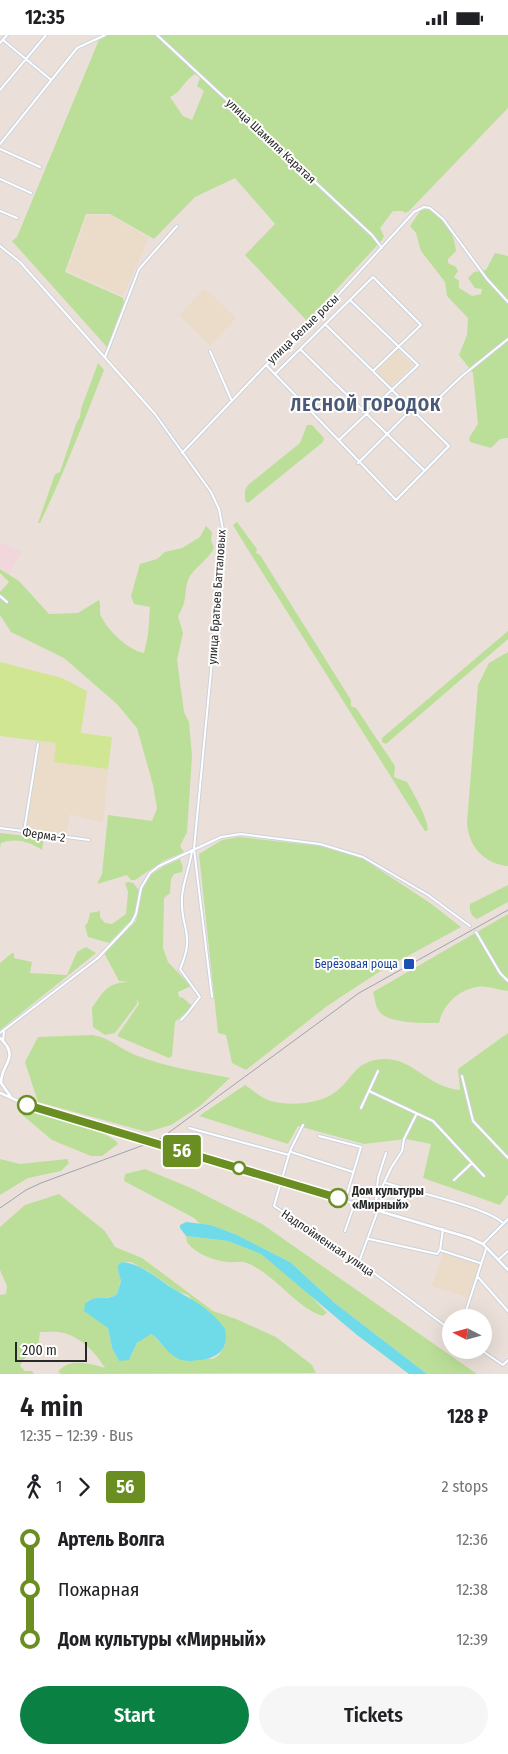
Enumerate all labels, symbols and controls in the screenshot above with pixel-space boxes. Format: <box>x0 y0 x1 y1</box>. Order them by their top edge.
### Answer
text: 12:35 <box>25 6 65 29</box>
street label: улица Шамиля Каратая <box>223 96 319 186</box>
street label: улица Белые росы <box>264 291 342 367</box>
district label: ЛЕСНОЙ ГОРОДОК <box>291 393 441 416</box>
street label: улица Братьев Батталовых <box>205 528 229 665</box>
street label: Ферма-2 <box>22 825 66 845</box>
place label: Берёзовая роща <box>314 957 398 971</box>
marker: Берёзовая роща <box>402 957 416 971</box>
unlabelled marker <box>17 1095 37 1115</box>
line badge: 56 <box>160 1135 204 1167</box>
text: 56 <box>173 1140 191 1162</box>
unlabelled marker <box>232 1161 246 1175</box>
place label: Дом культуры «Мирный» <box>351 1184 424 1212</box>
marker: Дом культуры «Мирный» <box>328 1188 348 1208</box>
street label: Надпойменная улица <box>279 1207 377 1279</box>
north arrow <box>442 1309 492 1359</box>
map controls <box>442 1309 492 1359</box>
scale bar <box>15 1339 88 1362</box>
text: 200 m <box>22 1342 57 1359</box>
text: 4 min <box>20 1390 84 1423</box>
text: 128 ₽ <box>447 1405 488 1428</box>
text: 12:35 – 12:39 · Bus <box>20 1426 133 1445</box>
icon: walk <box>20 1473 48 1501</box>
icon: forward <box>70 1473 98 1501</box>
text: 56 <box>116 1476 135 1498</box>
text: 1 <box>56 1477 62 1496</box>
text: 2 stops <box>442 1477 488 1496</box>
text: Артель Волга <box>58 1528 165 1551</box>
text: 12:36 <box>456 1530 488 1549</box>
text: Пожарная <box>58 1578 139 1601</box>
text: 12:38 <box>456 1580 488 1599</box>
text: Дом культуры «Мирный» <box>58 1628 266 1651</box>
text: 12:39 <box>456 1630 488 1649</box>
button: Start <box>20 1686 249 1744</box>
button: Tickets <box>259 1686 488 1744</box>

